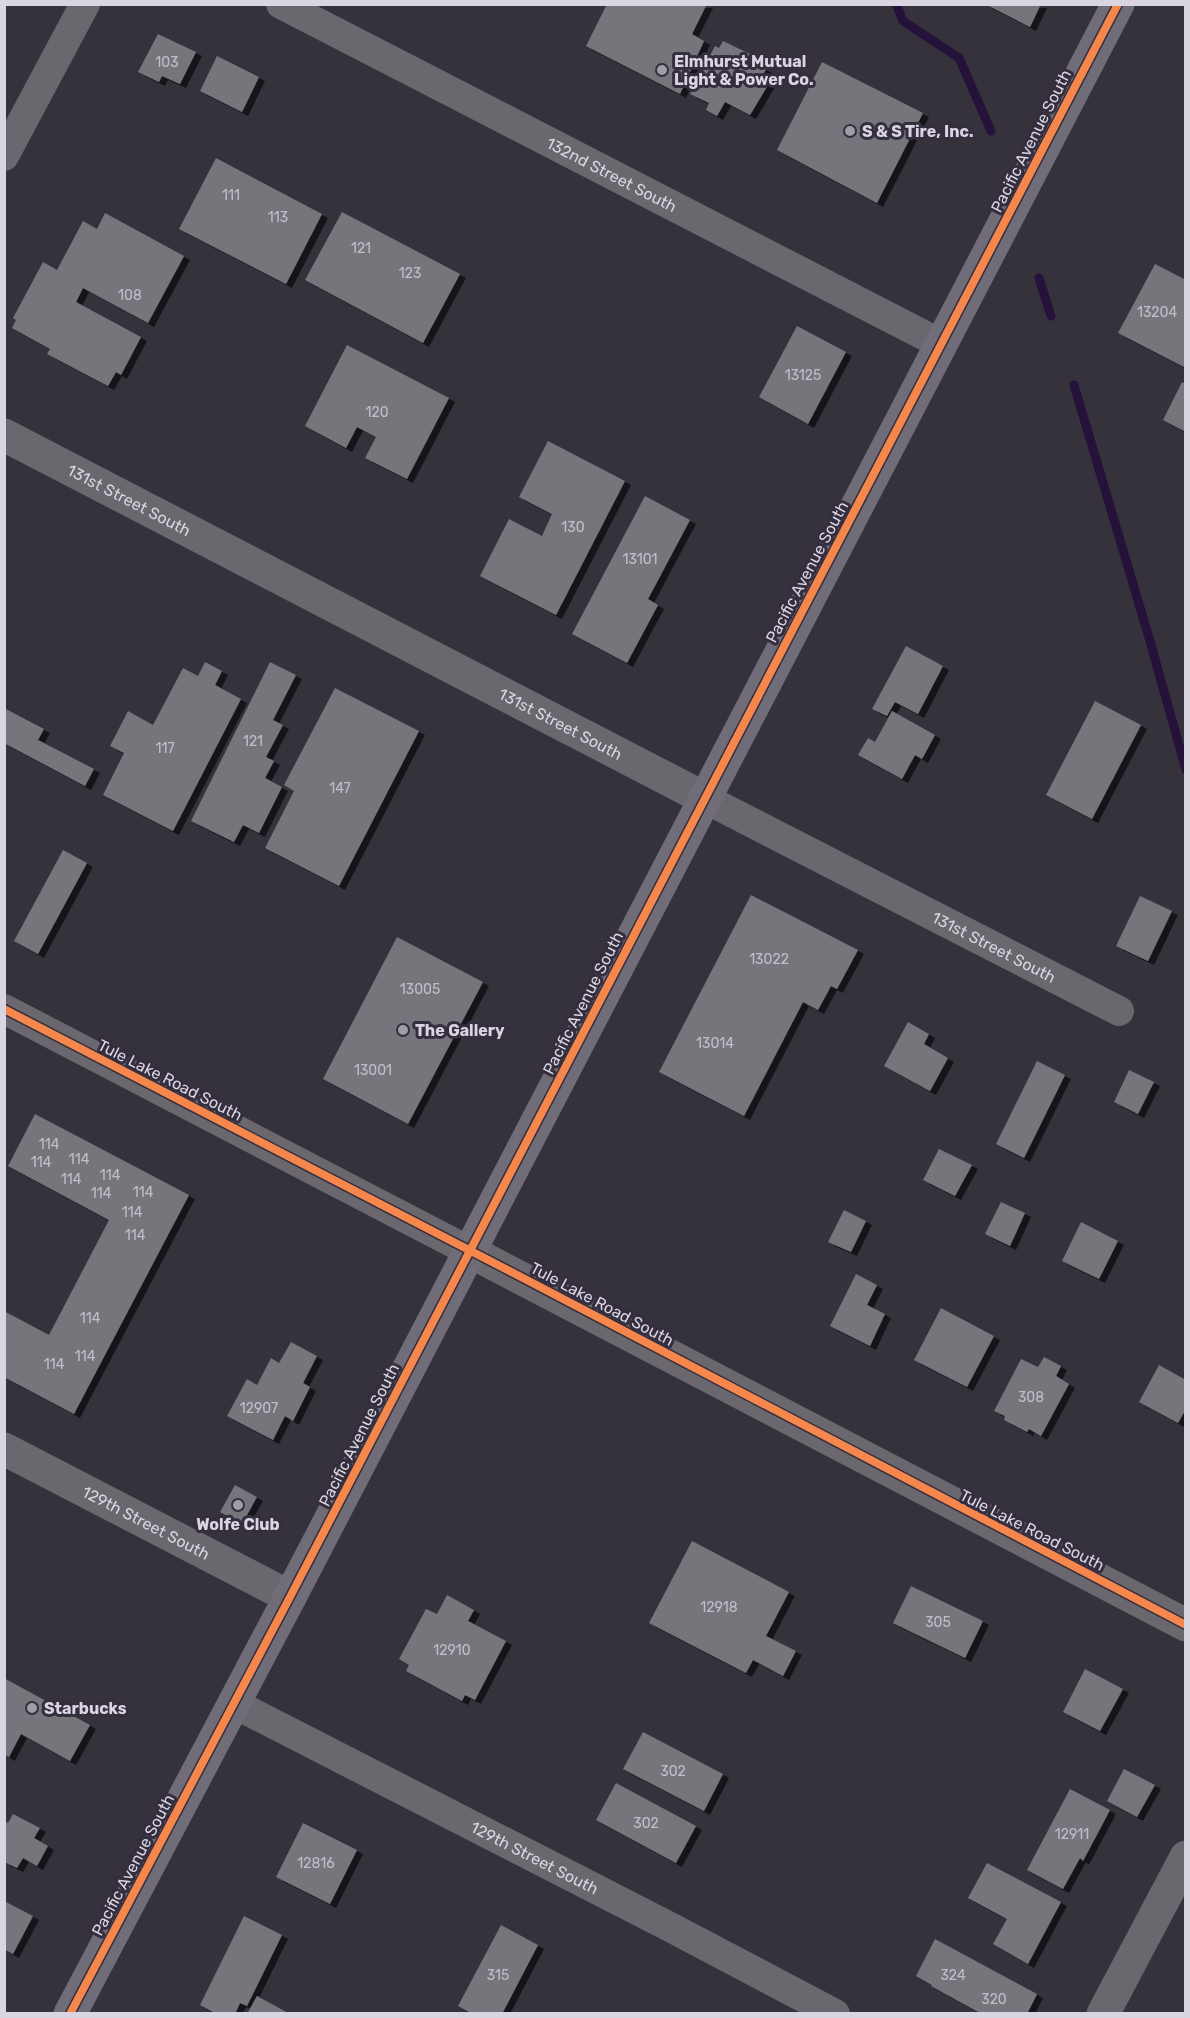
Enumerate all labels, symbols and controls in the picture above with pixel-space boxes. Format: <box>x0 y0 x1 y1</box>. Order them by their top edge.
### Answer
place label: Elmhurst Mutual Light & Power Co. <box>674 52 814 89</box>
house number: 103 <box>155 54 179 71</box>
marker: Elmhurst Mutual Light & Power Co. <box>655 63 669 77</box>
street label: Pacific Avenue South <box>987 67 1075 215</box>
place label: S & S Tire, Inc. <box>862 122 973 141</box>
marker: S & S Tire, Inc. <box>843 124 857 138</box>
street label: 132nd Street South <box>543 133 680 216</box>
house number: 111 <box>222 187 240 204</box>
house number: 113 <box>268 209 288 226</box>
house number: 121 <box>351 240 371 257</box>
house number: 123 <box>399 265 421 282</box>
house number: 108 <box>118 287 142 304</box>
house number: 13204 <box>1137 304 1177 321</box>
house number: 13125 <box>785 367 821 384</box>
house number: 120 <box>365 404 389 421</box>
street label: 131st Street South <box>64 460 194 540</box>
street label: Pacific Avenue South <box>762 498 852 646</box>
house number: 130 <box>561 519 585 536</box>
house number: 13101 <box>622 551 658 568</box>
street label: 131st Street South <box>496 684 626 763</box>
house number: 121 <box>243 733 263 750</box>
house number: 117 <box>155 740 175 757</box>
house number: 147 <box>329 780 351 797</box>
street label: 131st Street South <box>929 907 1059 986</box>
street label: Pacific Avenue South <box>539 929 627 1077</box>
house number: 13022 <box>749 951 789 968</box>
house number: 13005 <box>400 981 440 998</box>
place label: The Gallery <box>415 1021 505 1040</box>
marker: The Gallery <box>396 1023 410 1037</box>
street label: Tule Lake Road South <box>95 1035 245 1125</box>
house number: 13014 <box>696 1035 734 1052</box>
house number: 13001 <box>354 1062 392 1079</box>
house number: 114 <box>39 1136 60 1153</box>
house number: 114 <box>69 1151 90 1168</box>
house number: 114 <box>31 1154 52 1171</box>
house number: 114 <box>100 1167 121 1184</box>
house number: 114 <box>61 1171 82 1188</box>
house number: 114 <box>133 1184 154 1201</box>
house number: 114 <box>91 1185 112 1202</box>
house number: 114 <box>122 1204 143 1221</box>
house number: 114 <box>125 1227 146 1244</box>
street label: Tule Lake Road South <box>527 1258 677 1350</box>
house number: 114 <box>80 1310 101 1327</box>
house number: 114 <box>75 1348 96 1365</box>
house number: 114 <box>44 1356 65 1373</box>
street label: Pacific Avenue South <box>315 1361 403 1509</box>
house number: 308 <box>1018 1389 1044 1406</box>
house number: 12907 <box>240 1400 278 1417</box>
street label: 129th Street South <box>79 1482 213 1563</box>
street label: Tule Lake Road South <box>957 1485 1107 1575</box>
marker: Wolfe Club <box>231 1498 245 1512</box>
place label: Wolfe Club <box>196 1515 280 1534</box>
house number: 12918 <box>700 1599 738 1616</box>
house number: 305 <box>925 1614 951 1631</box>
house number: 12910 <box>433 1642 471 1659</box>
place label: Starbucks <box>44 1699 127 1718</box>
marker: Starbucks <box>25 1701 39 1715</box>
house number: 302 <box>660 1763 686 1780</box>
street label: Pacific Avenue South <box>88 1791 178 1939</box>
house number: 302 <box>633 1815 659 1832</box>
street label: 129th Street South <box>468 1817 602 1898</box>
house number: 12911 <box>1055 1826 1089 1843</box>
house number: 12816 <box>297 1855 335 1872</box>
house number: 315 <box>487 1967 509 1984</box>
house number: 324 <box>940 1967 966 1984</box>
house number: 320 <box>981 1991 1007 2008</box>

